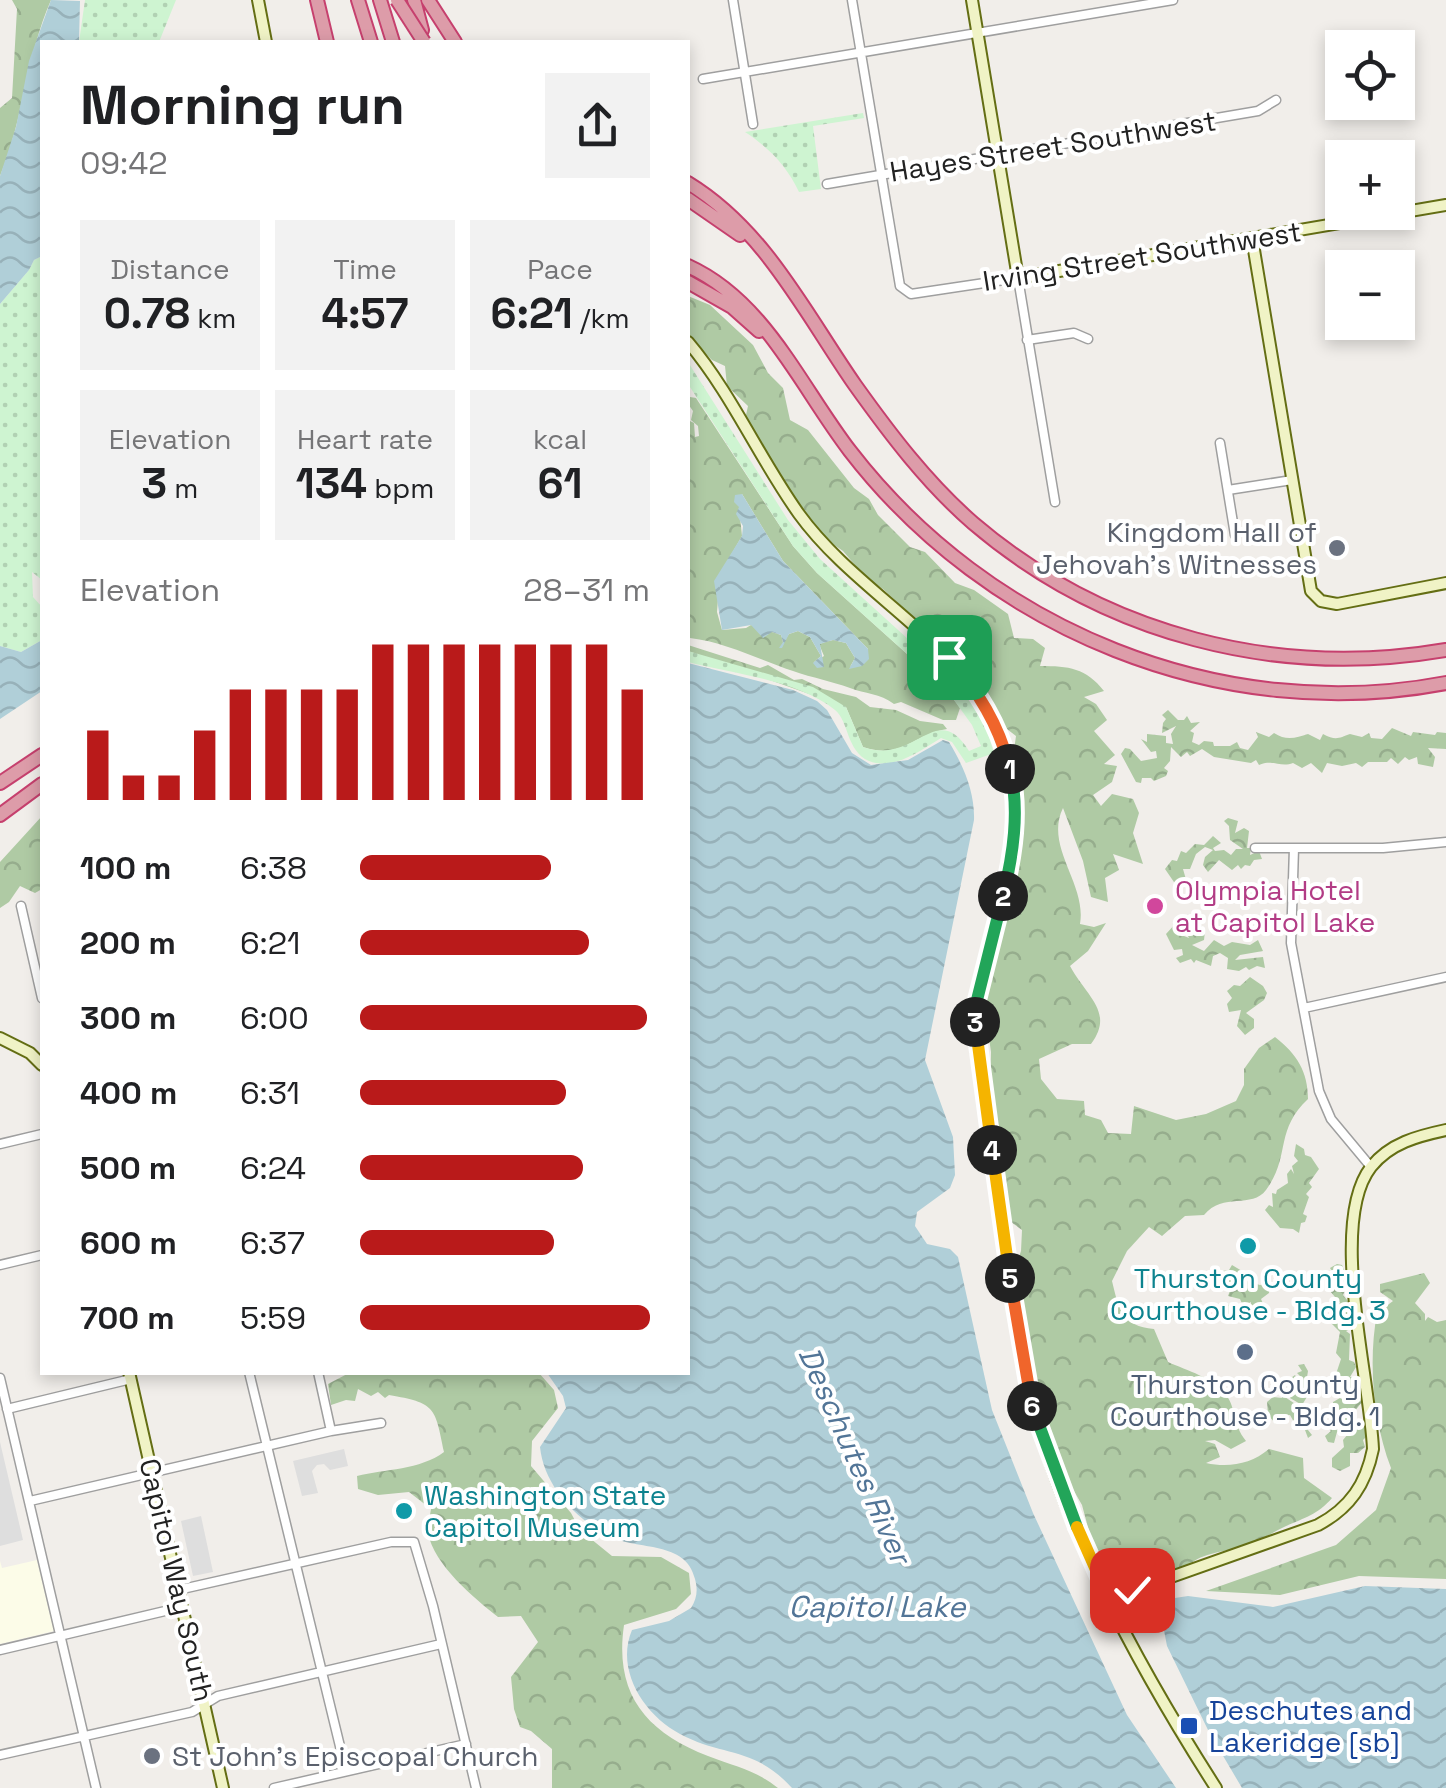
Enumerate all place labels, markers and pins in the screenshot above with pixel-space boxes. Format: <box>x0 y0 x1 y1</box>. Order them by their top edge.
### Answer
place label: Kingdom Hall of Jehovah's Witnesses <box>1036 514 1317 582</box>
marker: Kingdom Hall of Jehovah's Witnesses <box>1326 537 1348 559</box>
pin <box>907 615 992 700</box>
pin: 1 <box>985 744 1035 794</box>
pin: 2 <box>978 871 1028 921</box>
place label: Olympia Hotel at Capitol Lake <box>1175 872 1375 940</box>
marker: Olympia Hotel at Capitol Lake <box>1144 895 1166 917</box>
pin: 3 <box>950 997 1000 1047</box>
pin: 4 <box>967 1125 1017 1175</box>
marker: Thurston County Courthouse - Bldg. 3 <box>1237 1235 1259 1257</box>
pin: 5 <box>985 1253 1035 1303</box>
place label: Thurston County Courthouse - Bldg. 3 <box>1110 1260 1386 1328</box>
marker: Thurston County Courthouse - Bldg. 1 <box>1234 1341 1256 1363</box>
place label: Thurston County Courthouse - Bldg. 1 <box>1110 1366 1380 1434</box>
pin: 6 <box>1007 1381 1057 1431</box>
place label: Washington State Capitol Museum <box>424 1477 666 1545</box>
marker: Washington State Capitol Museum <box>393 1500 415 1522</box>
pin <box>1090 1548 1175 1633</box>
place label: Deschutes and Lakeridge [sb] <box>1209 1692 1412 1760</box>
marker: Deschutes and Lakeridge [sb] <box>1178 1715 1200 1737</box>
place label: St John's Episcopal Church <box>172 1738 538 1774</box>
marker: St John's Episcopal Church <box>141 1745 163 1767</box>

